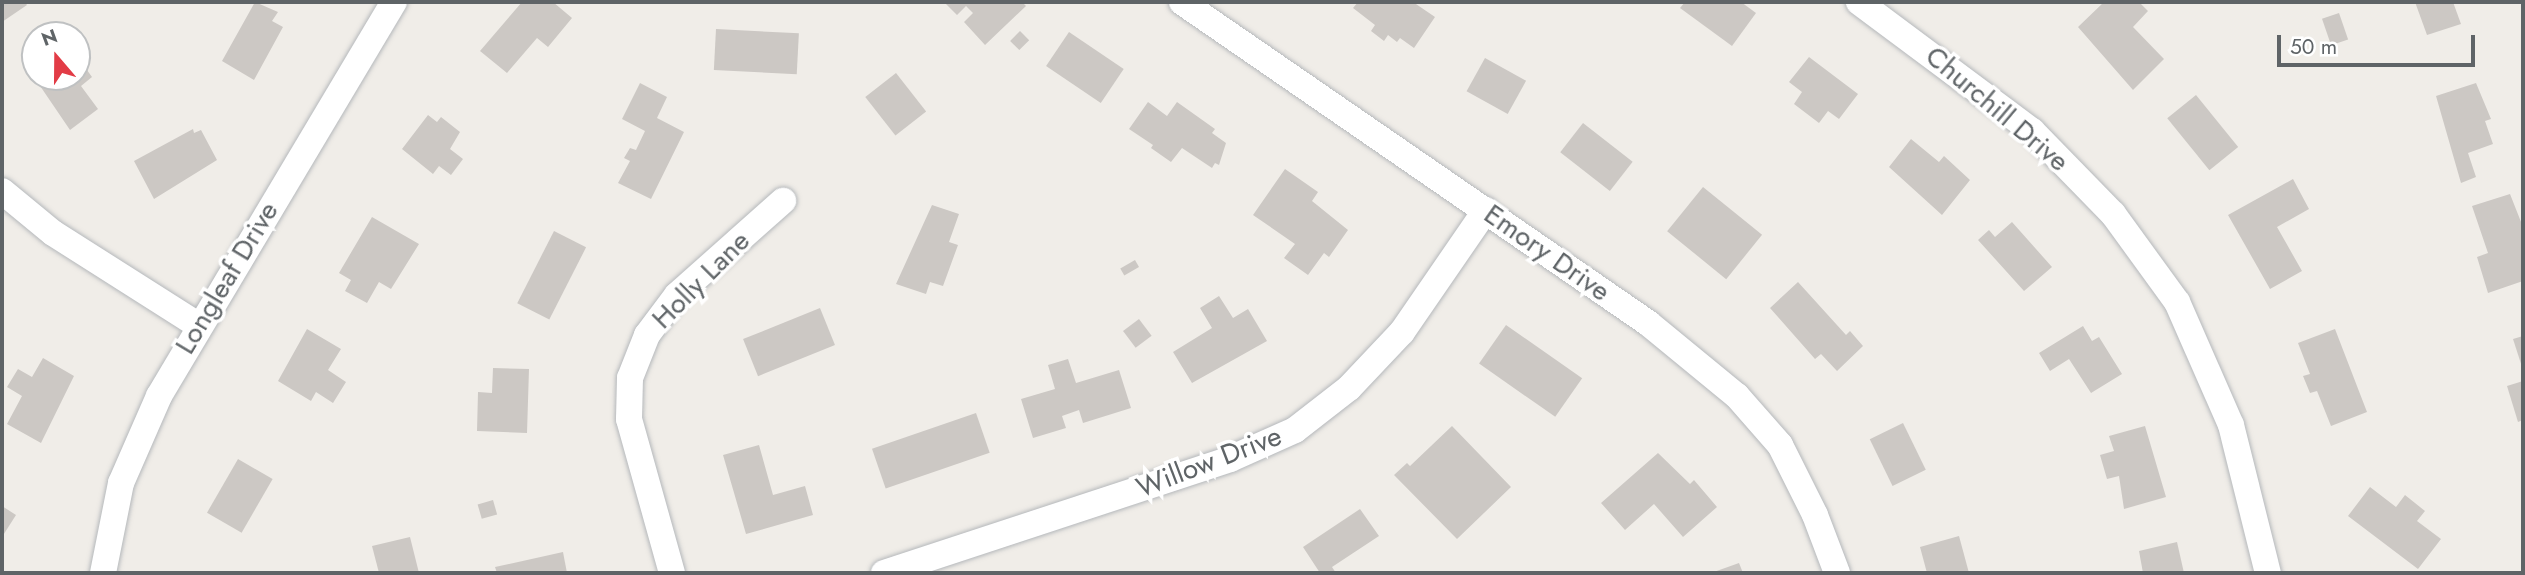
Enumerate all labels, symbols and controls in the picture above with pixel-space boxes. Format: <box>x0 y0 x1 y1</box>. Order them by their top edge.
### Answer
north arrow <box>21 21 91 91</box>
scale bar <box>2280 21 2478 65</box>
text: N <box>38 22 61 53</box>
text: 50 m <box>2290 32 2337 62</box>
street label: Churchill Drive <box>1919 39 2075 179</box>
street label: Longleaf Drive <box>168 196 286 360</box>
street label: Emory Drive <box>1478 197 1616 309</box>
street label: Holly Lane <box>645 224 757 336</box>
street label: Willow Drive <box>1132 419 1286 505</box>

